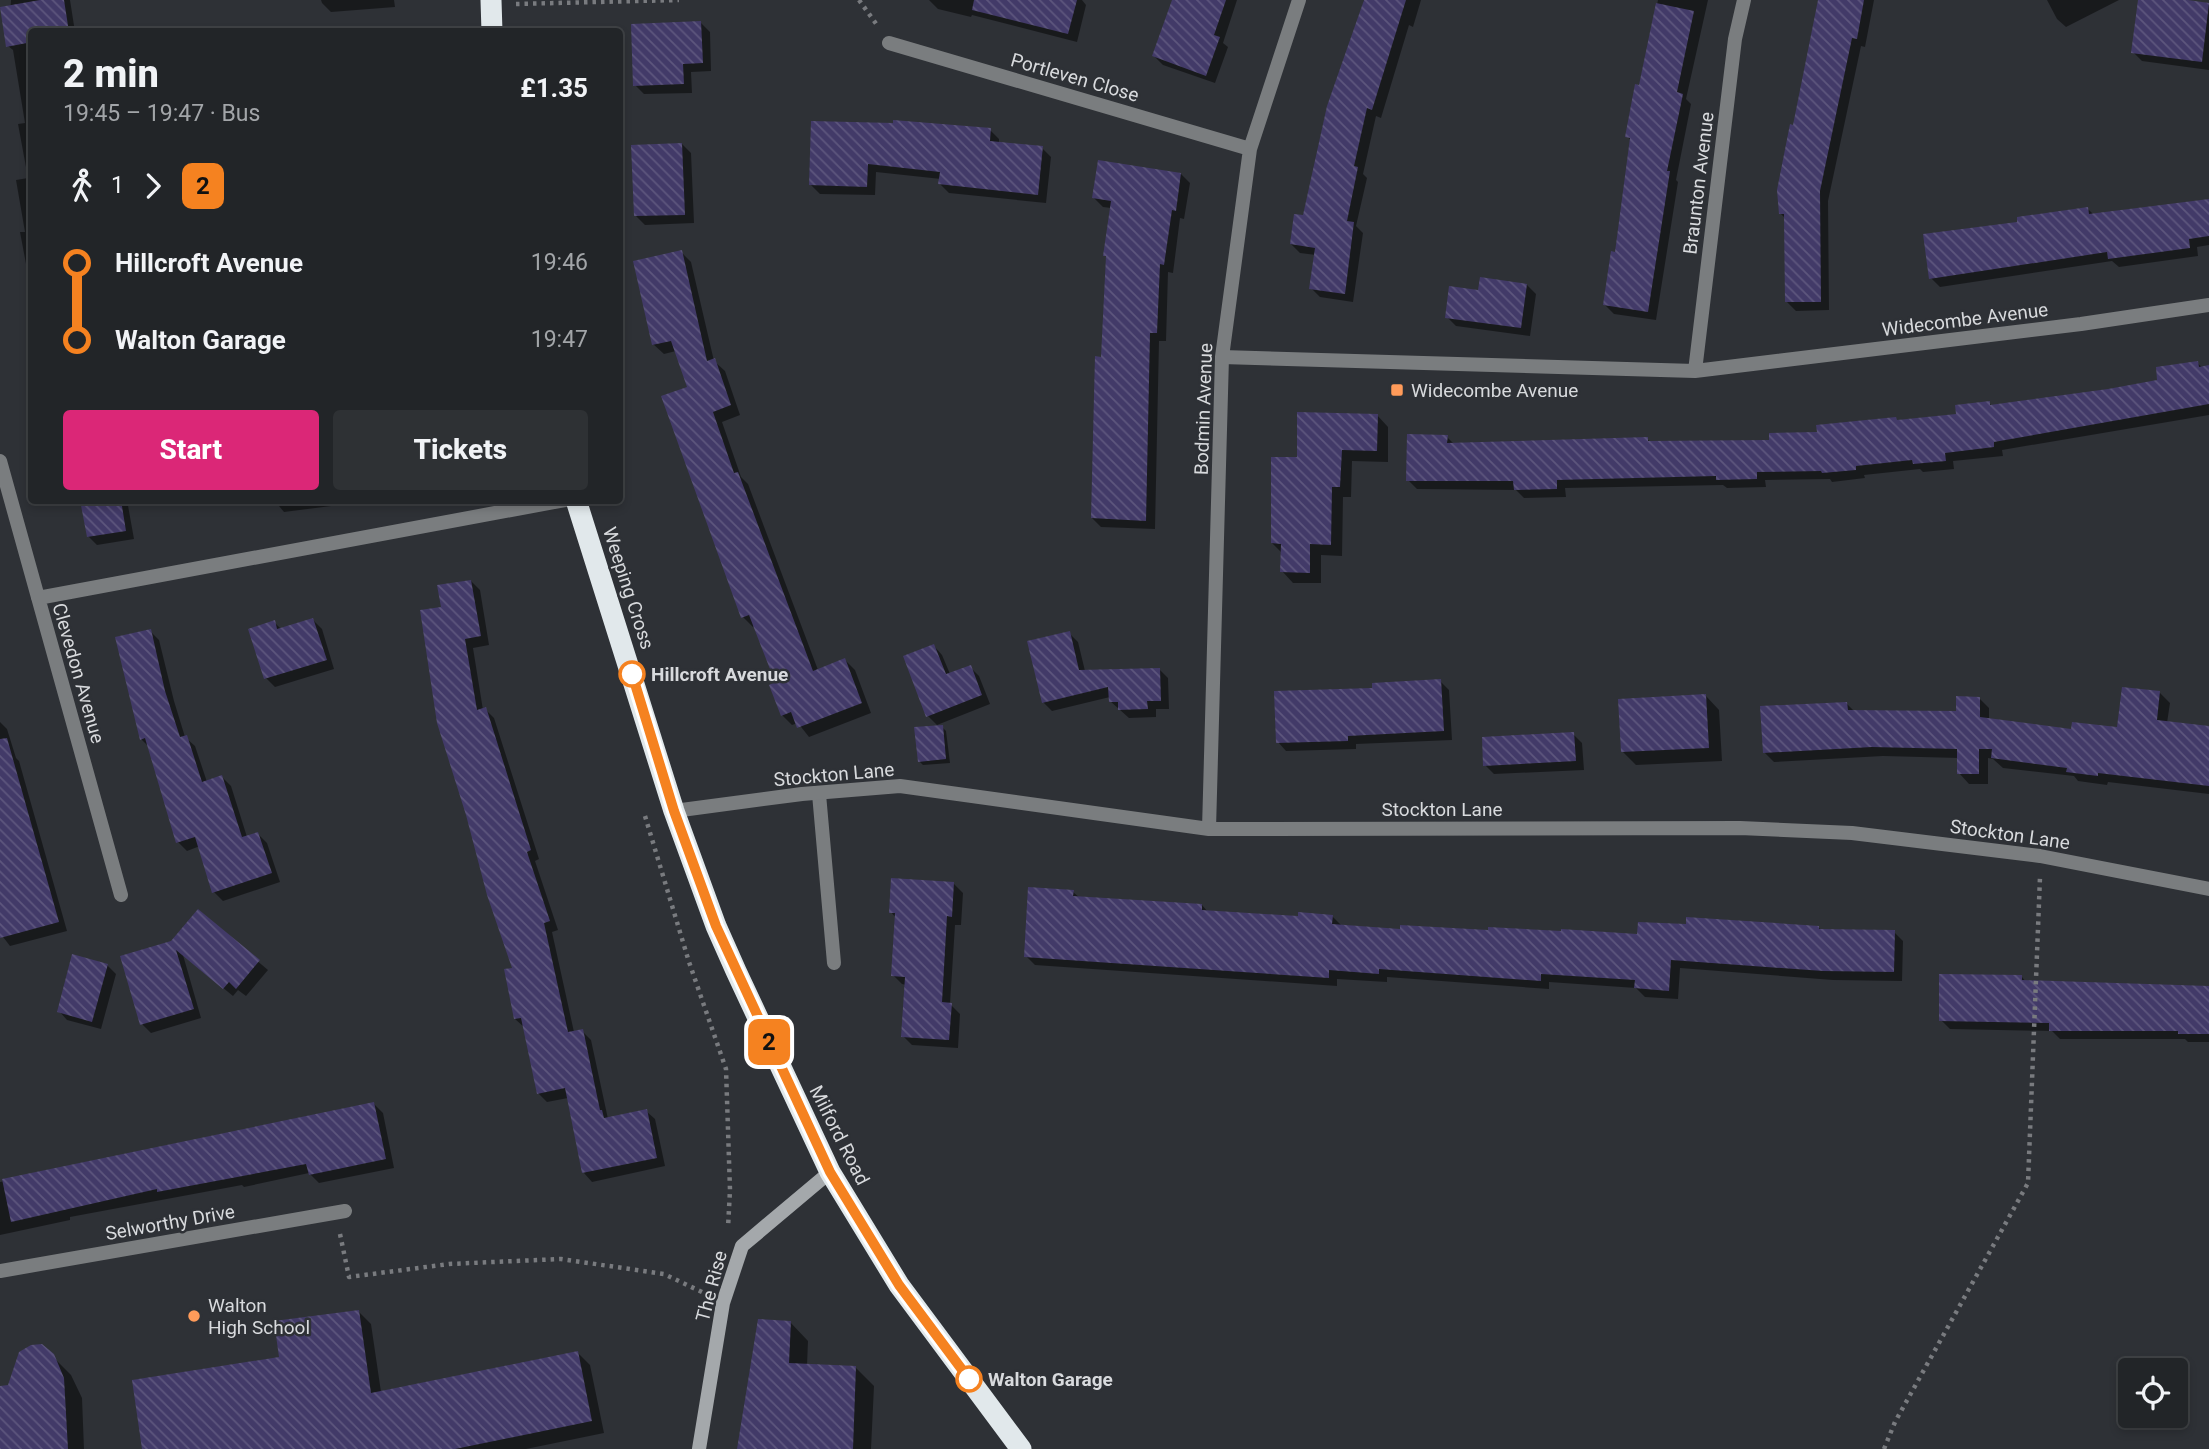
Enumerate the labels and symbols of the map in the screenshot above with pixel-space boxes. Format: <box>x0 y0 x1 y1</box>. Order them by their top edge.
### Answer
street label: Portleven Close <box>1008 48 1142 107</box>
street label: Braunton Avenue <box>1678 110 1719 256</box>
street label: Widecombe Avenue <box>1881 298 2049 341</box>
street label: Bodmin Avenue <box>1190 343 1217 475</box>
place label: Widecombe Avenue <box>1411 379 1578 402</box>
marker: Widecombe Avenue <box>1389 382 1405 398</box>
street label: Weeping Cross <box>598 524 659 652</box>
street label: Clevedon Avenue <box>47 600 110 746</box>
marker: Hillcroft Avenue <box>619 661 645 687</box>
place label: Hillcroft Avenue <box>651 663 788 686</box>
street label: Stockton Lane <box>773 758 895 791</box>
street label: Stockton Lane <box>1382 798 1502 821</box>
street label: Stockton Lane <box>1948 815 2071 854</box>
line badge: 2 <box>746 1019 792 1065</box>
street label: Milford Road <box>805 1082 874 1189</box>
street label: Selworthy Drive <box>104 1200 237 1245</box>
street label: The Rise <box>691 1248 732 1324</box>
place label: Walton High School <box>208 1294 310 1339</box>
marker: Walton High School <box>186 1308 202 1324</box>
marker: Walton Garage <box>956 1366 982 1392</box>
place label: Walton Garage <box>988 1368 1113 1391</box>

